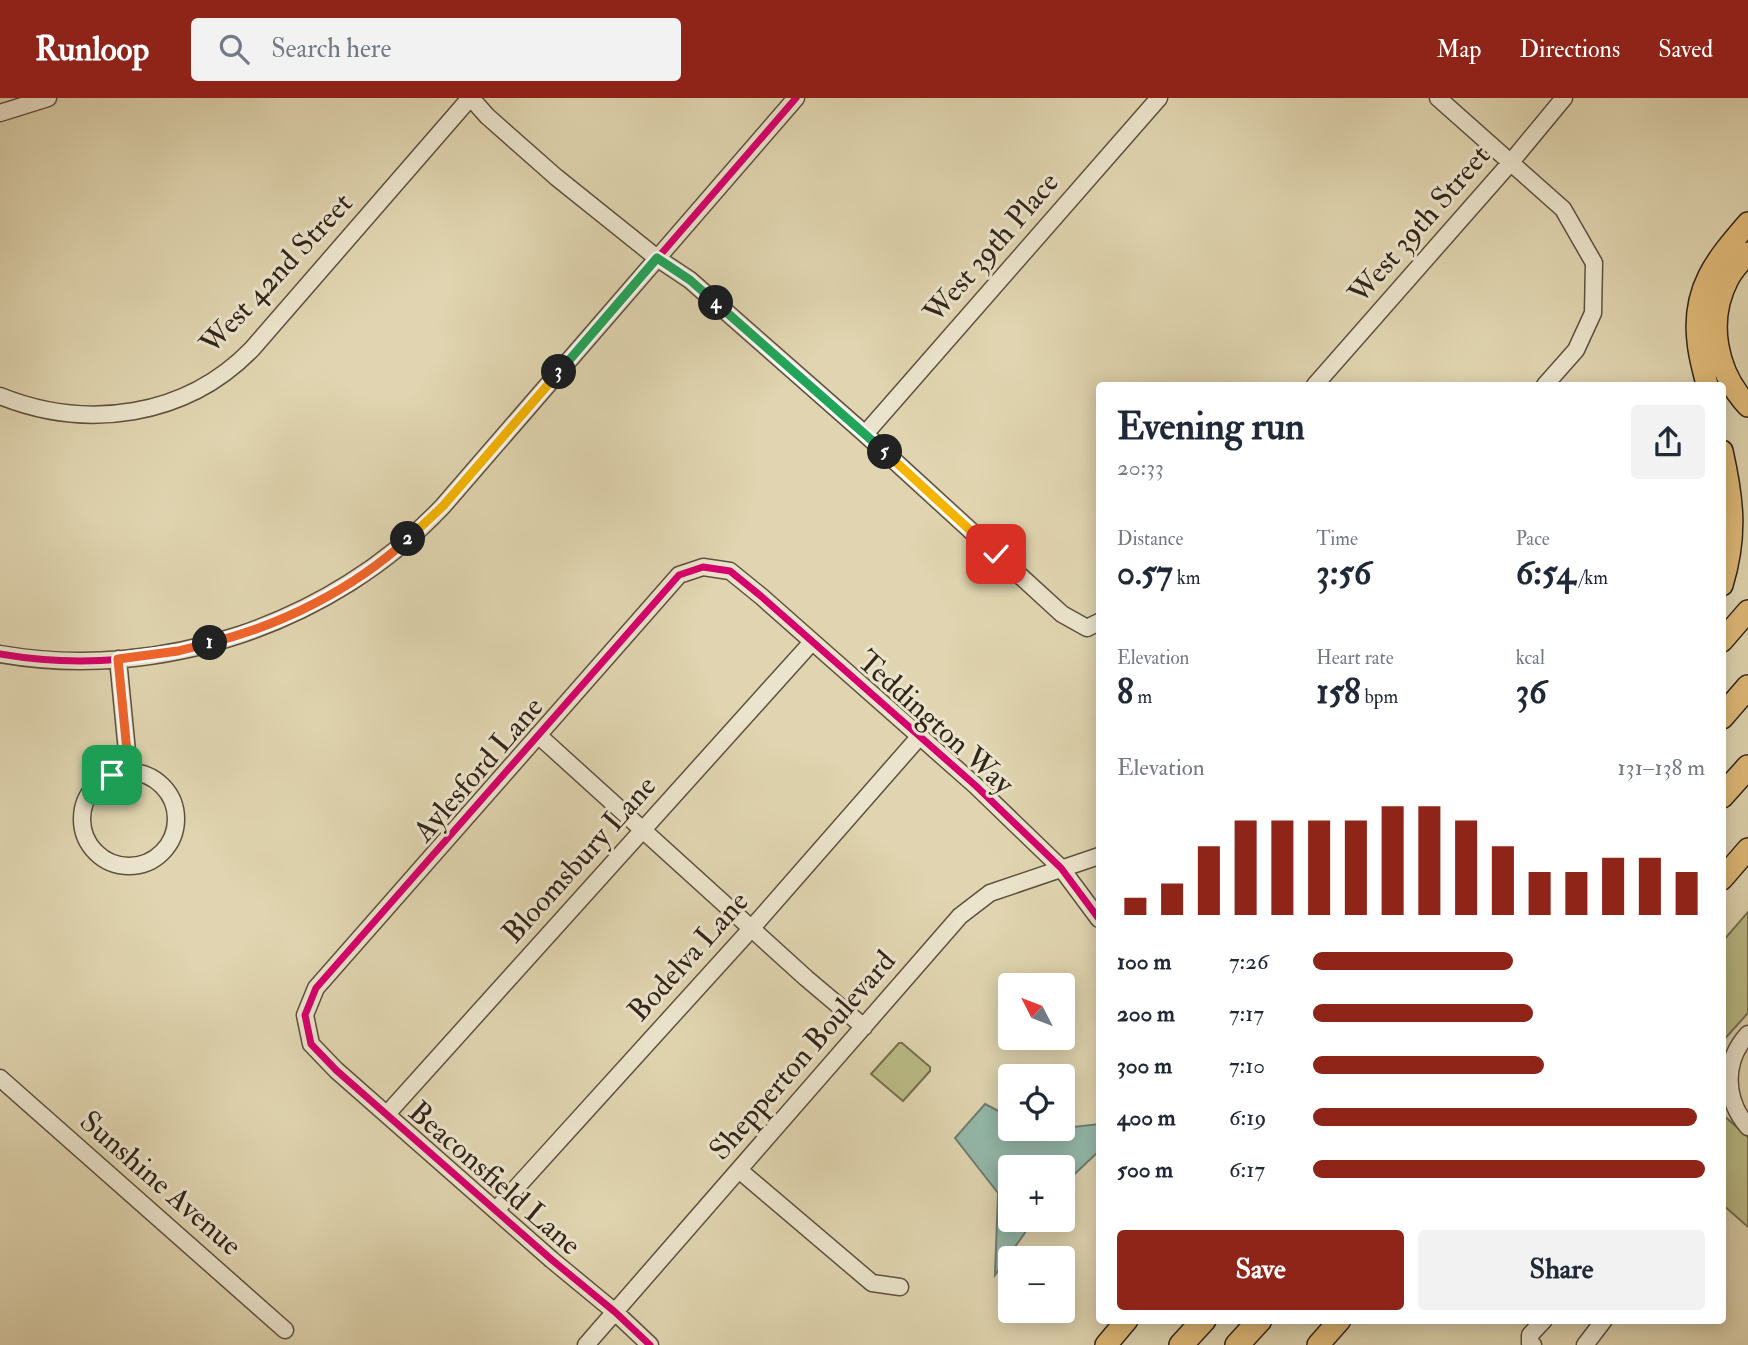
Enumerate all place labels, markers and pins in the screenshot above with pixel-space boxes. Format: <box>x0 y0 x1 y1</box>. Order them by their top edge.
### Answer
pin: 4 <box>698 286 734 320</box>
pin: 3 <box>542 354 576 390</box>
pin: 5 <box>868 434 903 470</box>
pin: 2 <box>390 522 426 556</box>
pin <box>966 524 1026 584</box>
pin: 1 <box>192 626 228 660</box>
pin <box>82 745 142 805</box>

